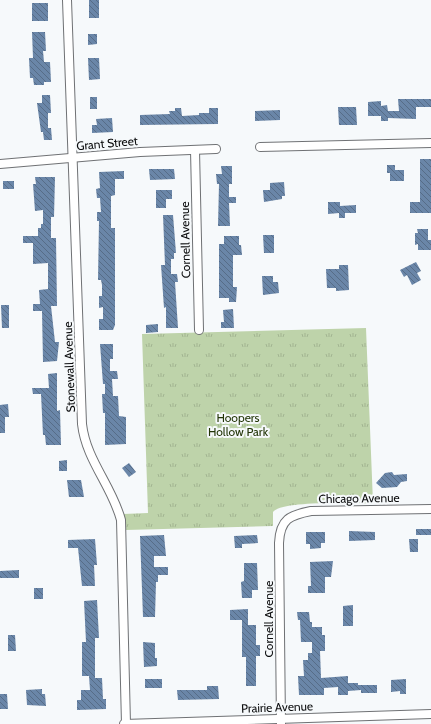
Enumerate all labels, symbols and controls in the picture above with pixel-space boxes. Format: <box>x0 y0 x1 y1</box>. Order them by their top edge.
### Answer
street label: Grant Street <box>76 133 138 153</box>
street label: Cornell Avenue <box>177 201 193 279</box>
street label: Stonewall Avenue <box>60 321 78 413</box>
park label: Hoopers Hollow Park <box>208 410 269 439</box>
street label: Chicago Avenue <box>318 490 400 506</box>
street label: Cornell Avenue <box>261 581 276 657</box>
street label: Prairie Avenue <box>241 698 313 716</box>

